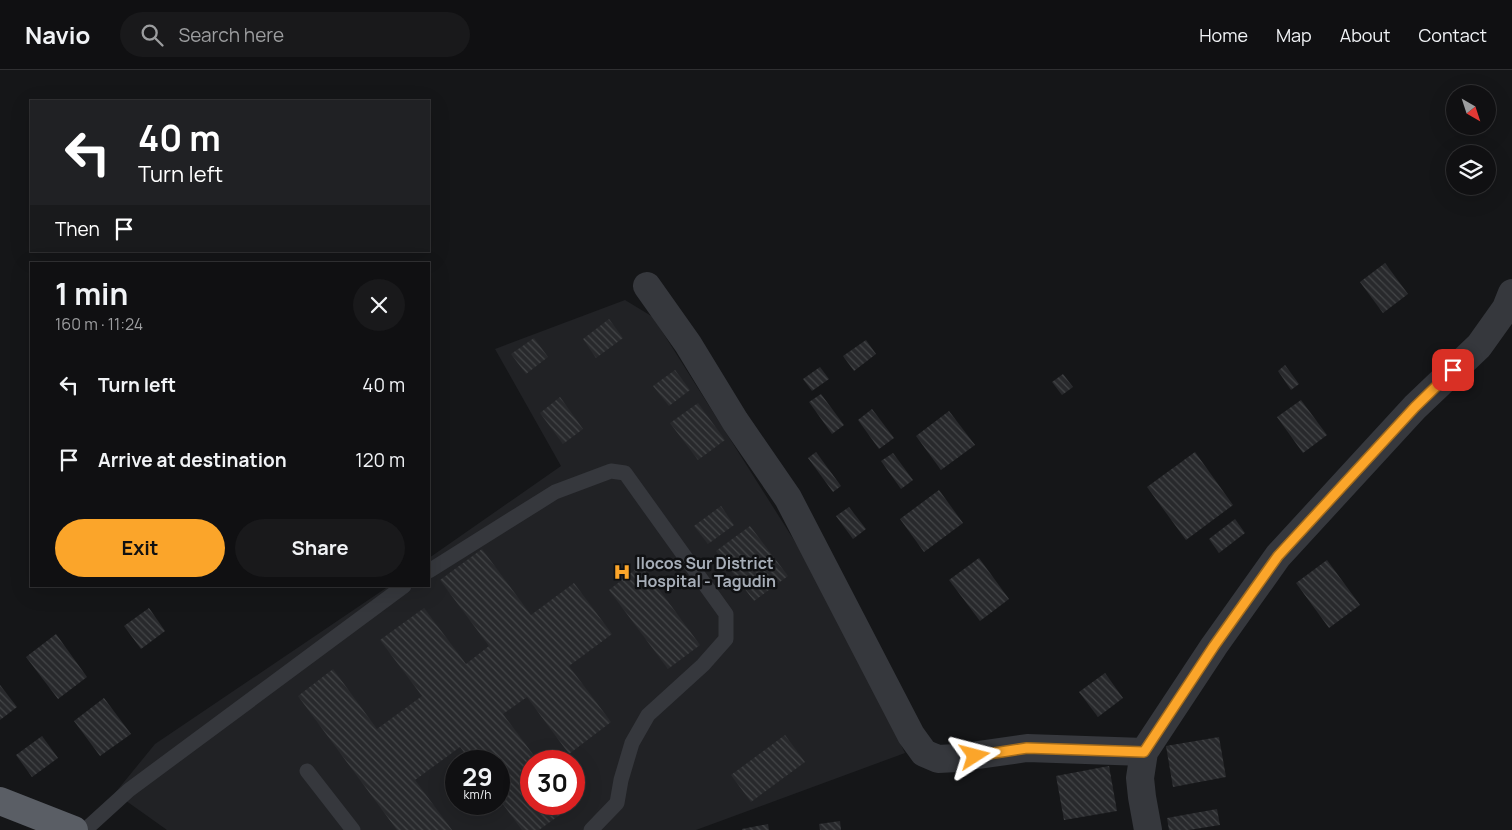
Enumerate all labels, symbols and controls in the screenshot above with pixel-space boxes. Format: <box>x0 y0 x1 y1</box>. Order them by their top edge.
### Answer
search box <box>120 12 470 57</box>
text: Navio <box>25 18 90 51</box>
icon: search <box>138 21 166 49</box>
text: Search here <box>178 22 284 48</box>
text: Home <box>1199 23 1248 47</box>
text: Map <box>1276 23 1312 47</box>
text: About <box>1340 23 1390 47</box>
text: Contact <box>1418 23 1487 47</box>
north arrow <box>1446 85 1496 135</box>
map controls <box>1446 85 1496 195</box>
text: 40 m <box>138 114 221 162</box>
icon: left <box>55 120 120 185</box>
button: layers <box>1446 145 1496 195</box>
text: Turn left <box>138 159 223 189</box>
icon: arrive <box>110 215 138 243</box>
text: Then <box>55 216 100 242</box>
text: 1 min <box>55 273 128 314</box>
button: close <box>353 279 405 331</box>
text: 160 m · 11:24 <box>55 313 143 335</box>
pin <box>1432 349 1474 391</box>
icon: arrive <box>1439 356 1467 384</box>
icon: left <box>55 371 83 399</box>
text: Turn left <box>98 372 176 398</box>
text: 40 m <box>362 372 405 398</box>
icon: arrive <box>55 446 83 474</box>
text: Arrive at destination <box>98 447 287 473</box>
text: 120 m <box>355 447 405 473</box>
button: Exit <box>55 519 225 577</box>
button: Share <box>235 519 405 577</box>
place label: Ilocos Sur District Hospital - Tagudin <box>636 552 776 592</box>
hospital icon: Ilocos Sur District Hospital - Tagudin <box>612 562 632 582</box>
position arrow <box>948 729 1000 781</box>
speed limit sign: 30 <box>520 750 585 815</box>
text: 29 <box>462 759 493 794</box>
text: km/h <box>464 786 491 803</box>

